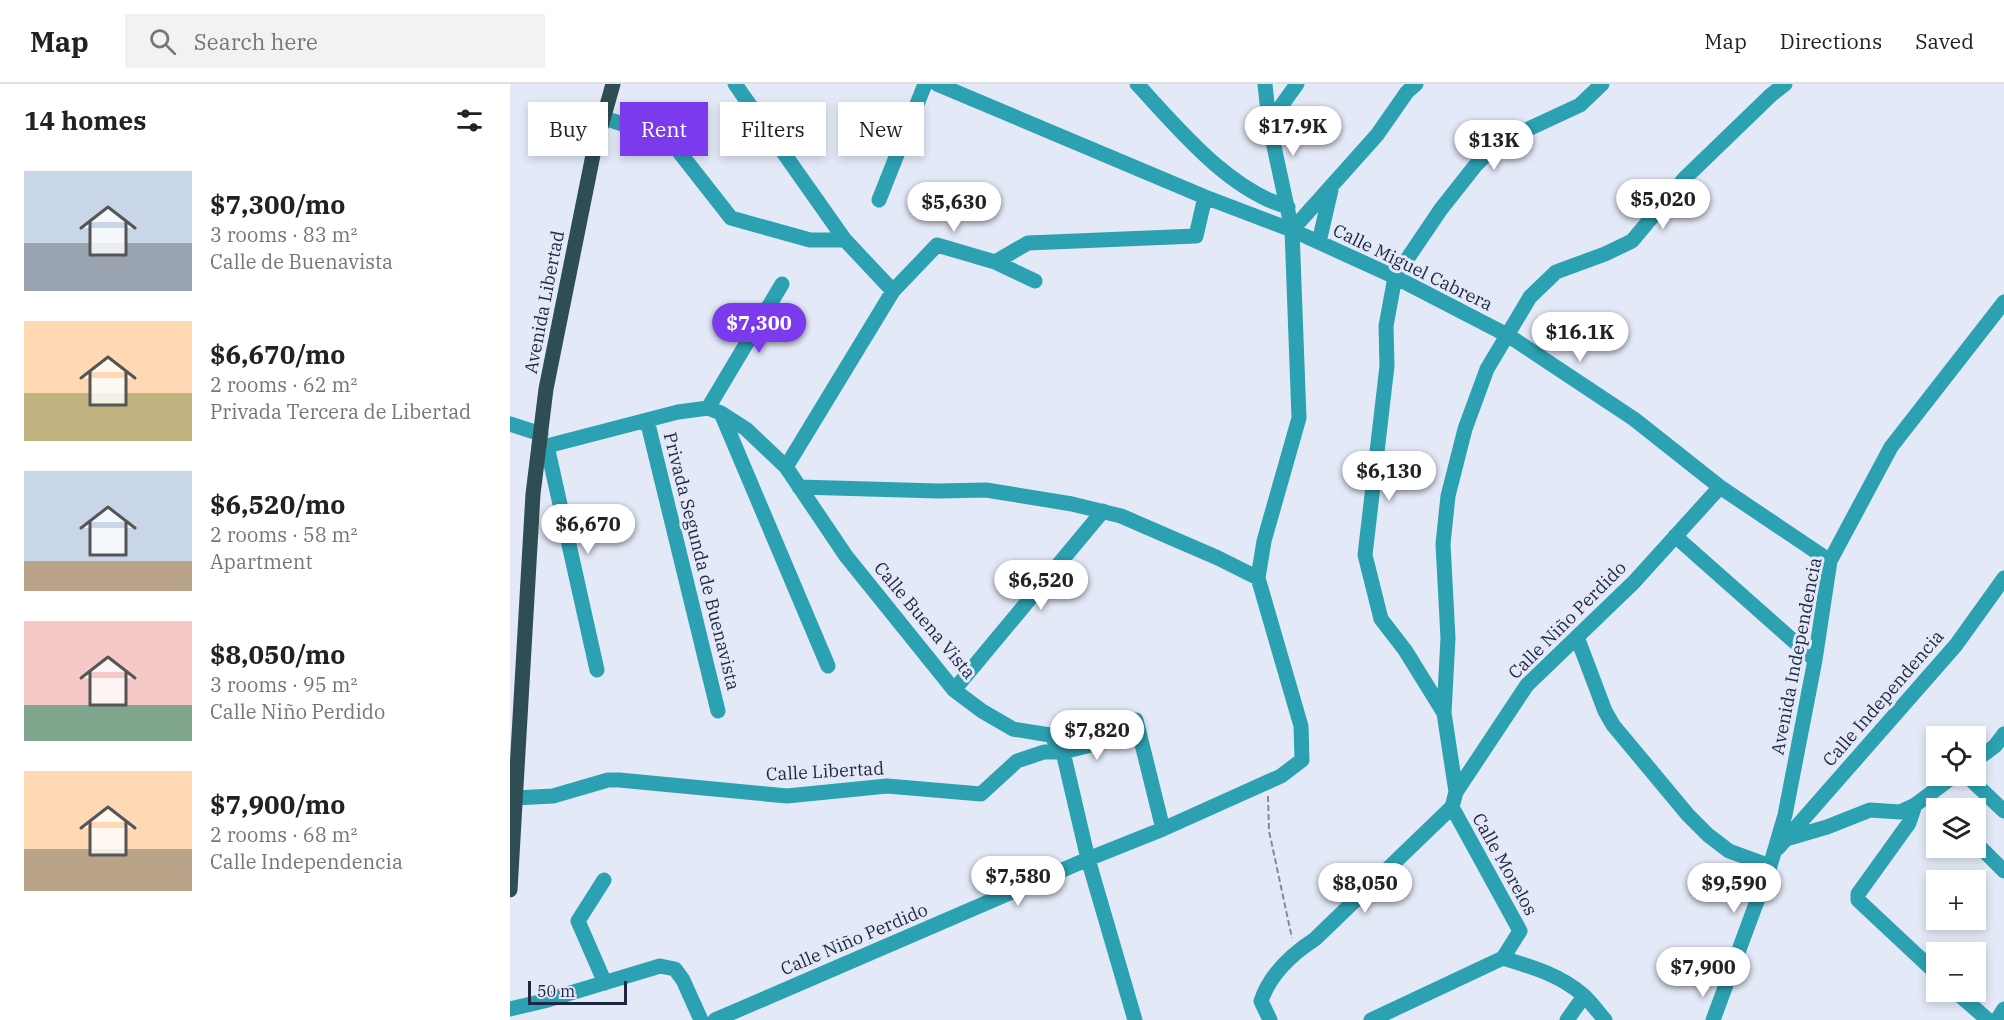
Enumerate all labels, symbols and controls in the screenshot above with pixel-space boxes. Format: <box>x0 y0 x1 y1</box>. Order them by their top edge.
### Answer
search box <box>125 14 545 68</box>
text: Map <box>30 23 89 60</box>
icon: search <box>146 25 179 58</box>
text: Search here <box>194 27 318 56</box>
text: Map <box>1704 27 1747 55</box>
text: Directions <box>1780 27 1882 55</box>
text: Saved <box>1915 27 1974 55</box>
chip: Buy <box>528 102 608 156</box>
chip: Rent <box>620 102 708 156</box>
chip: Filters <box>720 102 826 156</box>
chip: New <box>838 102 924 156</box>
text: 14 homes <box>24 103 146 137</box>
icon: filters <box>453 104 486 137</box>
pin: $17.9K <box>1244 106 1342 157</box>
text: $17.9K <box>1259 112 1327 139</box>
pin: $13K <box>1458 120 1530 171</box>
text: $13K <box>1468 126 1520 153</box>
pin: $5,020 <box>1614 179 1712 230</box>
pin: $5,630 <box>905 182 1003 233</box>
text: $5,020 <box>1630 185 1696 212</box>
text: $7,300/mo <box>210 187 345 221</box>
text: $5,630 <box>921 188 987 215</box>
icon: home <box>72 195 144 267</box>
street label: Calle Miguel Cabrera <box>1329 218 1497 316</box>
text: 3 rooms · 83 m² <box>210 221 357 248</box>
street label: Avenida Libertad <box>519 228 569 376</box>
text: Calle de Buenavista <box>210 248 393 275</box>
pin: $7,300 <box>710 303 808 354</box>
text: $7,300 <box>726 309 792 336</box>
pin: $16.1K <box>1531 312 1629 363</box>
text: $16.1K <box>1546 318 1614 345</box>
text: $6,670/mo <box>210 337 345 371</box>
icon: home <box>72 345 144 417</box>
text: 2 rooms · 62 m² <box>210 371 357 398</box>
text: Privada Tercera de Libertad <box>210 398 471 425</box>
street label: Privada Segunda de Buenavista <box>659 430 745 693</box>
pin: $6,130 <box>1340 451 1438 502</box>
text: $6,130 <box>1356 457 1422 484</box>
text: $6,520/mo <box>210 487 345 521</box>
icon: home <box>72 495 144 567</box>
pin: $6,670 <box>539 504 637 555</box>
text: $6,670 <box>555 510 621 537</box>
text: 2 rooms · 58 m² <box>210 521 357 548</box>
text: Apartment <box>210 548 313 575</box>
street label: Avenida Independencia <box>1766 555 1826 757</box>
street label: Calle Niño Perdido <box>1503 556 1631 684</box>
street label: Calle Buena Vista <box>869 557 981 684</box>
pin: $6,520 <box>992 560 1090 611</box>
text: $6,520 <box>1008 566 1074 593</box>
street label: Calle Independencia <box>1817 625 1949 771</box>
text: $8,050/mo <box>210 637 345 671</box>
icon: home <box>72 645 144 717</box>
text: 3 rooms · 95 m² <box>210 671 357 698</box>
text: Calle Niño Perdido <box>210 698 385 725</box>
pin: $7,820 <box>1048 710 1146 761</box>
text: $7,820 <box>1064 716 1130 743</box>
map controls <box>1926 726 1986 1002</box>
button: locate <box>1926 726 1986 786</box>
street label: Calle Libertad <box>765 756 885 786</box>
text: $7,900/mo <box>210 787 345 821</box>
icon: home <box>72 795 144 867</box>
button: layers <box>1926 798 1986 858</box>
street label: Calle Morelos <box>1467 809 1543 919</box>
text: 2 rooms · 68 m² <box>210 821 357 848</box>
text: Calle Independencia <box>210 848 403 875</box>
pin: $7,580 <box>969 856 1067 907</box>
text: $7,580 <box>985 862 1051 889</box>
pin: $8,050 <box>1316 863 1414 914</box>
pin: $9,590 <box>1685 863 1783 914</box>
text: $8,050 <box>1332 869 1398 896</box>
text: $9,590 <box>1701 869 1767 896</box>
button: + <box>1926 870 1986 930</box>
street label: Calle Niño Perdido <box>777 898 931 980</box>
button: − <box>1926 942 1986 1002</box>
pin: $7,900 <box>1654 947 1752 998</box>
text: $7,900 <box>1670 953 1736 980</box>
scale bar <box>528 978 627 1006</box>
text: 50 m <box>537 981 575 1001</box>

